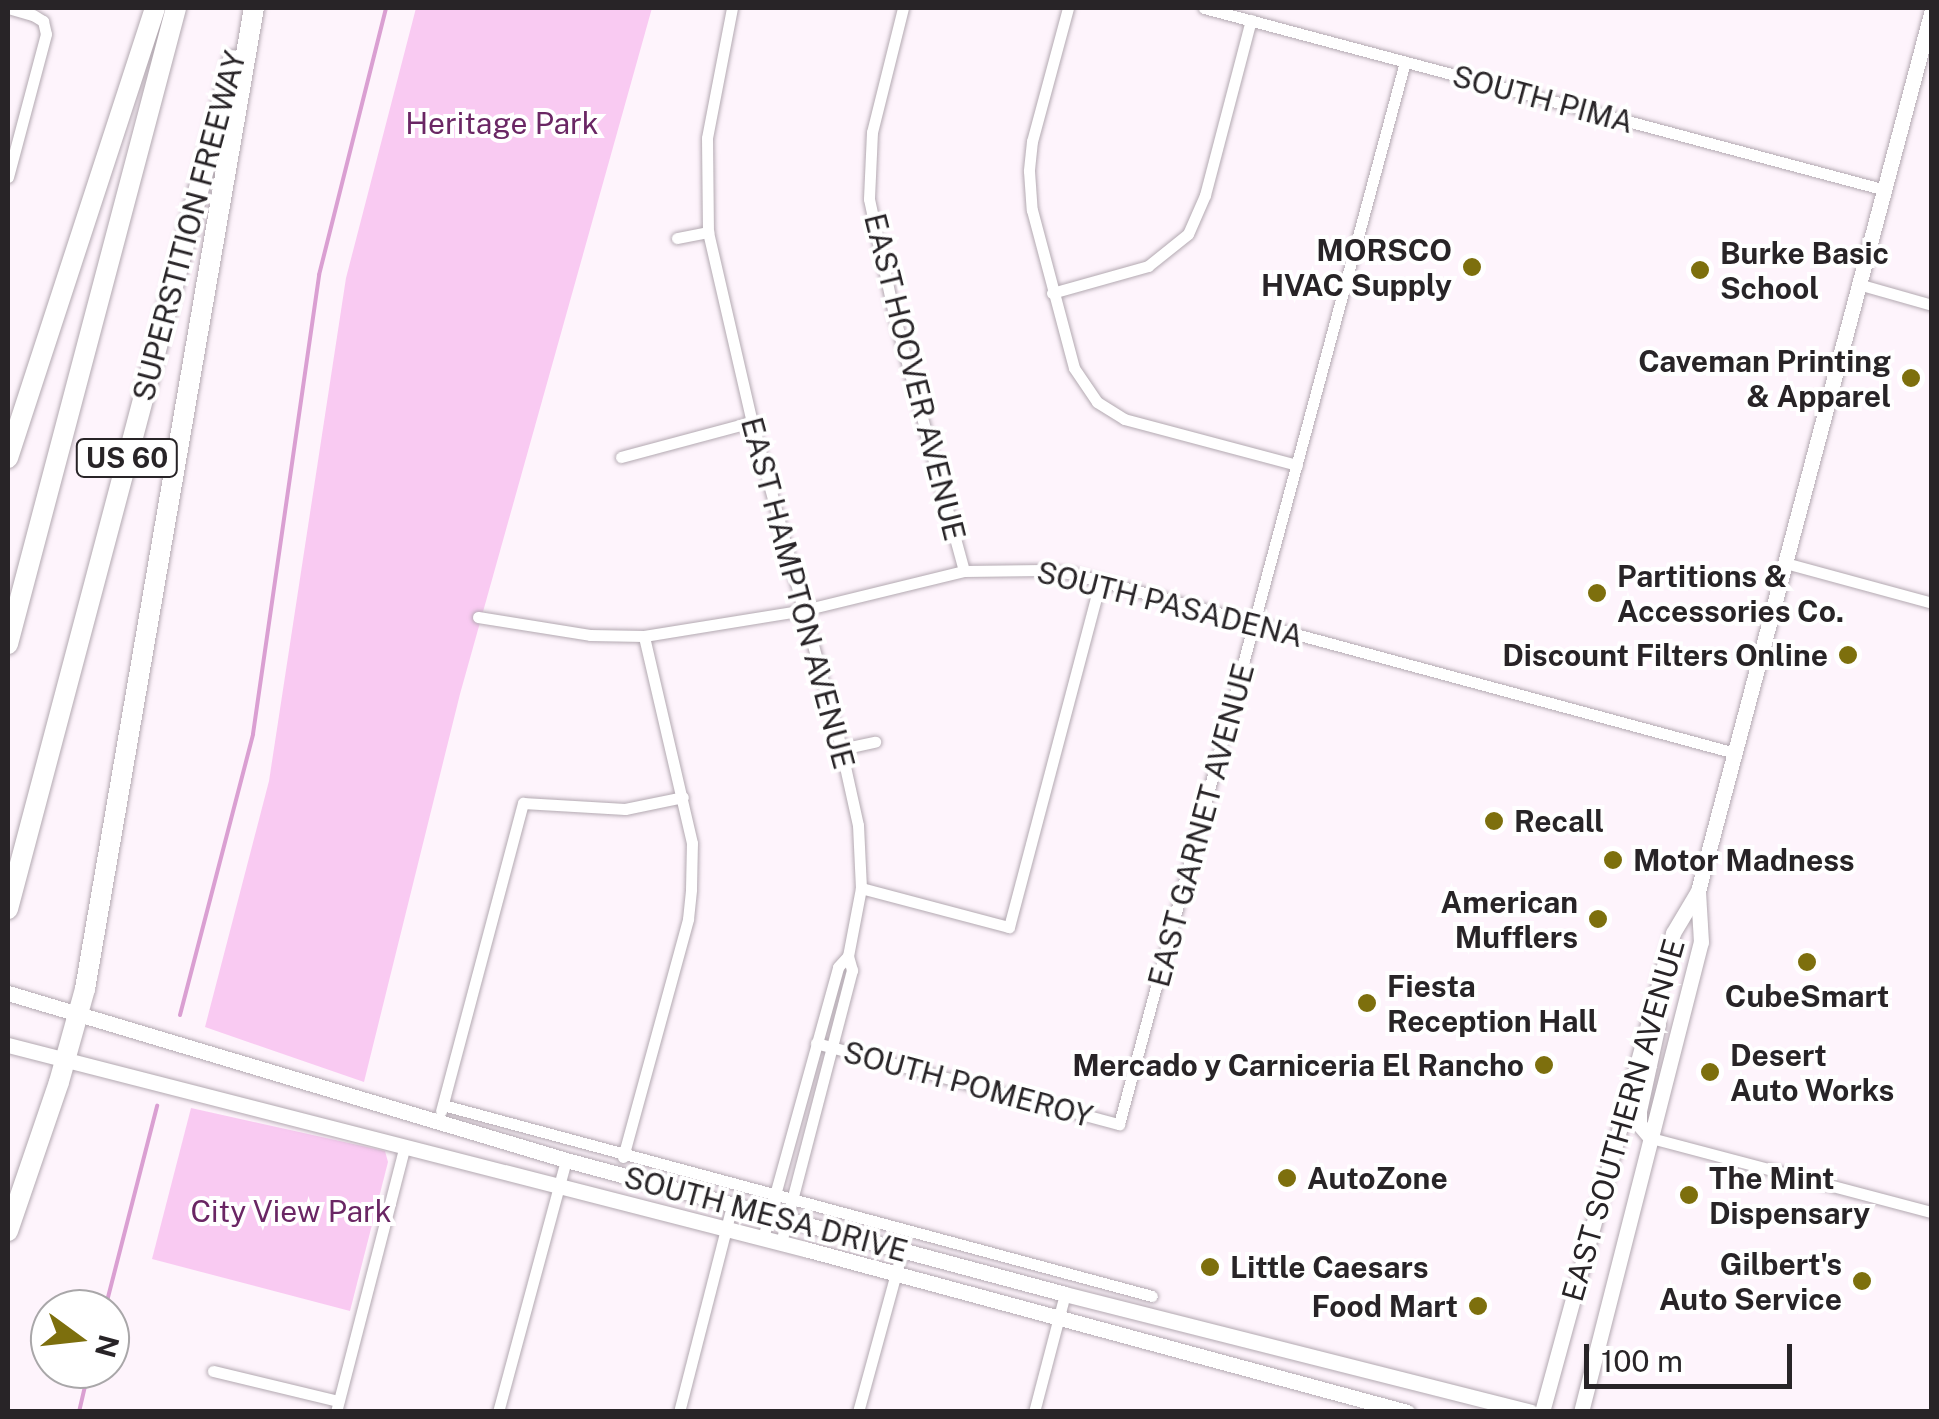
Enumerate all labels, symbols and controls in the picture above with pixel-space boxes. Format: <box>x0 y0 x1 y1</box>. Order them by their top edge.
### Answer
street label: SUPERSTITION FREEWAY <box>125 47 253 405</box>
street label: SOUTH PIMA <box>1449 58 1637 140</box>
park label: Heritage Park <box>405 105 599 141</box>
street label: EAST HOOVER AVENUE <box>857 210 973 544</box>
place label: MORSCO HVAC Supply <box>1261 232 1452 302</box>
place label: Burke Basic School <box>1720 235 1889 306</box>
marker: MORSCO HVAC Supply <box>1461 256 1483 278</box>
marker: Burke Basic School <box>1689 259 1711 281</box>
place label: Caveman Printing & Apparel <box>1638 343 1891 414</box>
marker: Caveman Printing & Apparel <box>1900 367 1922 389</box>
street label: EAST HAMPTON AVENUE <box>734 413 862 773</box>
road number: US 60 <box>74 435 180 481</box>
street label: SOUTH PASADENA <box>1033 554 1307 654</box>
place label: Partitions & Accessories Co. <box>1617 558 1844 628</box>
marker: Partitions & Accessories Co. <box>1586 582 1608 604</box>
place label: Discount Filters Online <box>1502 637 1828 673</box>
marker: Discount Filters Online <box>1837 644 1859 666</box>
street label: EAST GARNET AVENUE <box>1140 659 1262 991</box>
place label: Recall <box>1514 803 1604 839</box>
marker: Recall <box>1483 810 1505 832</box>
place label: Motor Madness <box>1633 842 1855 878</box>
marker: Motor Madness <box>1602 849 1624 871</box>
place label: American Mufflers <box>1441 884 1578 954</box>
marker: American Mufflers <box>1587 908 1609 930</box>
street label: EAST SOUTHERN AVENUE <box>1554 935 1692 1305</box>
marker: CubeSmart <box>1796 951 1818 973</box>
place label: Fiesta Reception Hall <box>1387 968 1598 1038</box>
place label: CubeSmart <box>1725 978 1889 1014</box>
marker: Fiesta Reception Hall <box>1356 992 1378 1014</box>
street label: SOUTH POMEROY <box>839 1033 1097 1135</box>
place label: Desert Auto Works <box>1730 1037 1895 1108</box>
place label: Mercado y Carniceria El Rancho <box>1072 1047 1524 1083</box>
marker: Mercado y Carniceria El Rancho <box>1533 1054 1555 1076</box>
marker: Desert Auto Works <box>1699 1061 1721 1083</box>
street label: SOUTH MESA DRIVE <box>620 1159 912 1269</box>
place label: AutoZone <box>1307 1160 1448 1196</box>
place label: The Mint Dispensary <box>1709 1160 1870 1230</box>
marker: AutoZone <box>1276 1167 1298 1189</box>
marker: The Mint Dispensary <box>1678 1184 1700 1206</box>
park label: City View Park <box>190 1193 392 1229</box>
place label: Gilbert's Auto Service <box>1659 1246 1842 1316</box>
place label: Little Caesars <box>1230 1249 1429 1285</box>
marker: Little Caesars <box>1199 1256 1221 1278</box>
marker: Gilbert's Auto Service <box>1851 1270 1873 1292</box>
place label: Food Mart <box>1311 1288 1458 1324</box>
north arrow <box>30 1289 130 1389</box>
marker: Food Mart <box>1467 1295 1489 1317</box>
scale bar <box>1589 1324 1796 1386</box>
text: N <box>89 1332 126 1361</box>
text: 100 m <box>1601 1343 1683 1379</box>

